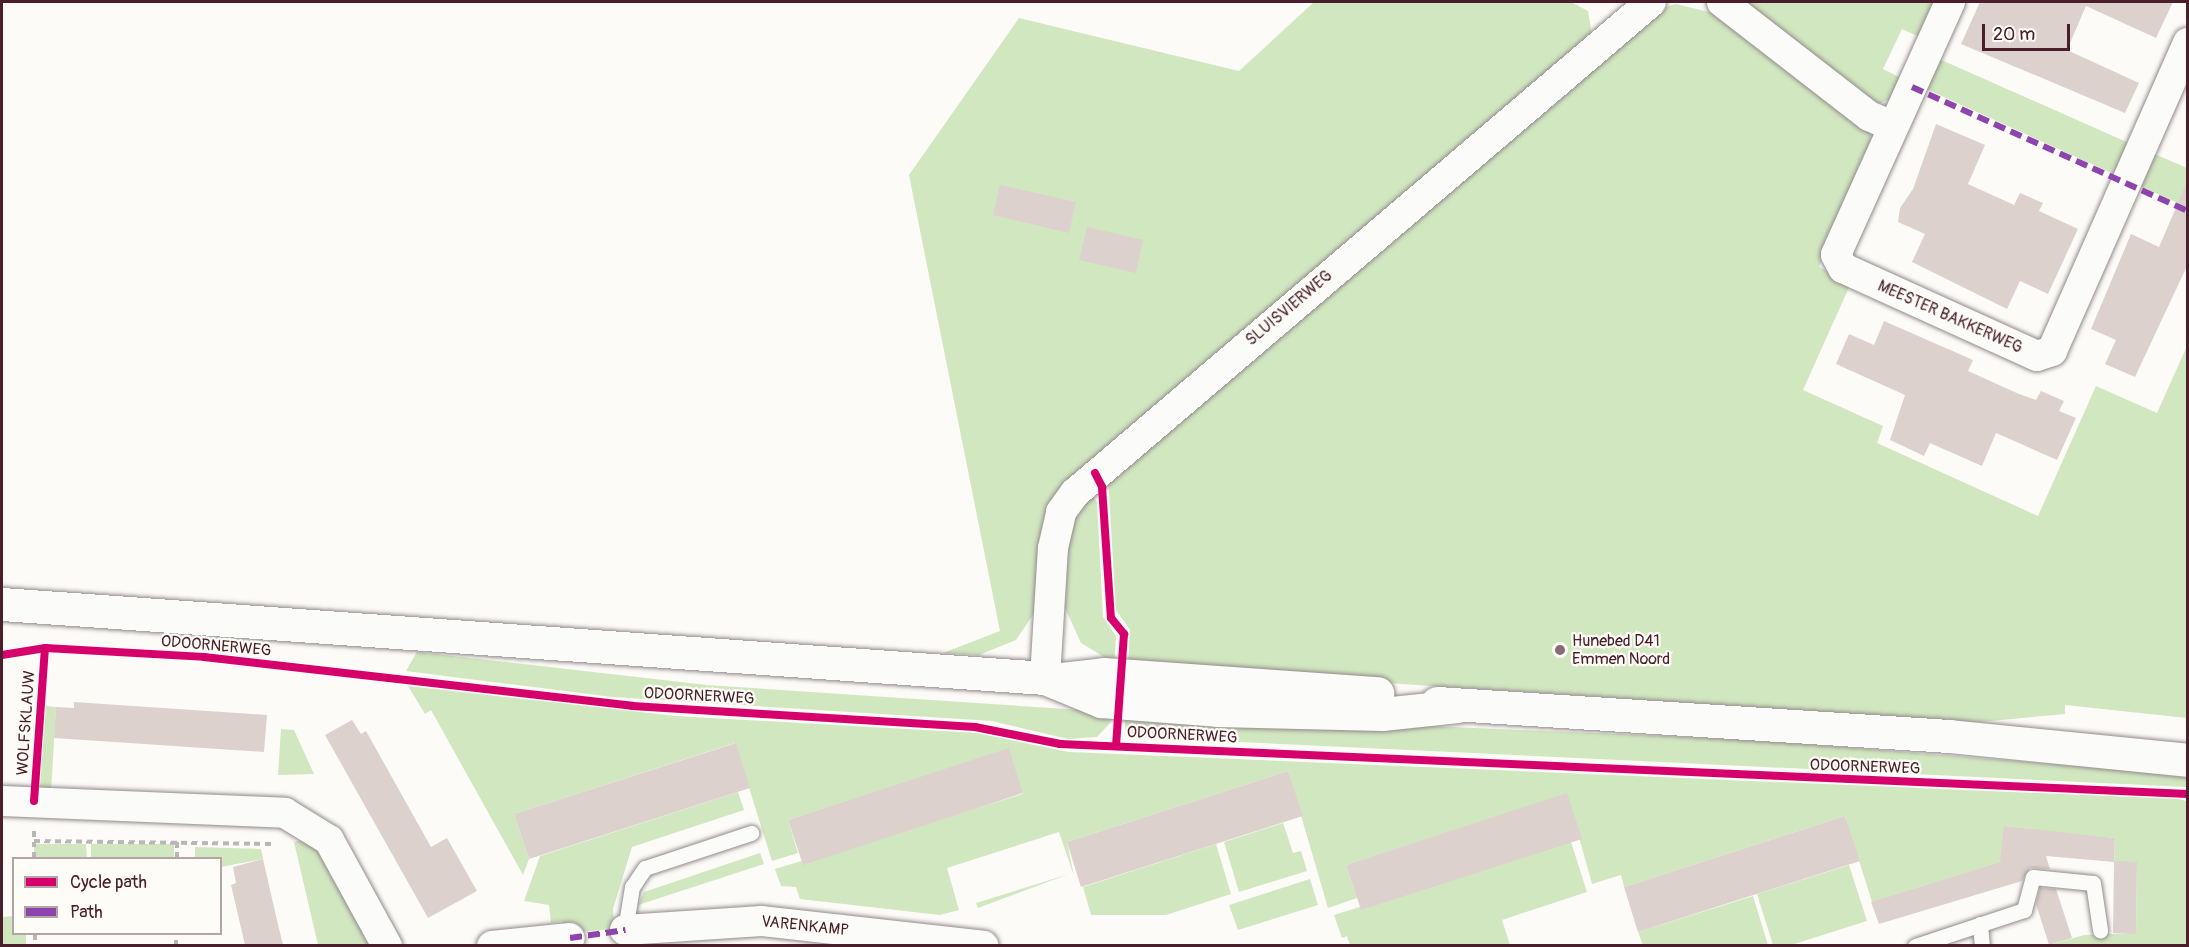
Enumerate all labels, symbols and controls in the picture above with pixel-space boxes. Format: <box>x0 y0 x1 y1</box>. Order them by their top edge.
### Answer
scale bar <box>1985 12 2074 50</box>
text: 20 m <box>1993 23 2035 46</box>
street label: SLUISVIERWEG <box>1242 266 1336 350</box>
street label: MEESTER BAKKERWEG <box>1875 276 2025 358</box>
place label: Hunebed D41 Emmen Noord <box>1572 631 1670 669</box>
street label: ODOORNERWEG <box>160 632 272 660</box>
marker: Hunebed D41 Emmen Noord <box>1553 643 1567 657</box>
street label: WOLFSKLAUW <box>13 670 39 776</box>
street label: ODOORNERWEG <box>643 684 755 708</box>
street label: ODOORNERWEG <box>1126 723 1238 747</box>
street label: ODOORNERWEG <box>1809 755 1921 779</box>
legend <box>12 857 222 935</box>
text: Cycle path <box>70 871 147 894</box>
text: Path <box>70 901 103 924</box>
street label: VARENKAMP <box>760 912 850 940</box>

